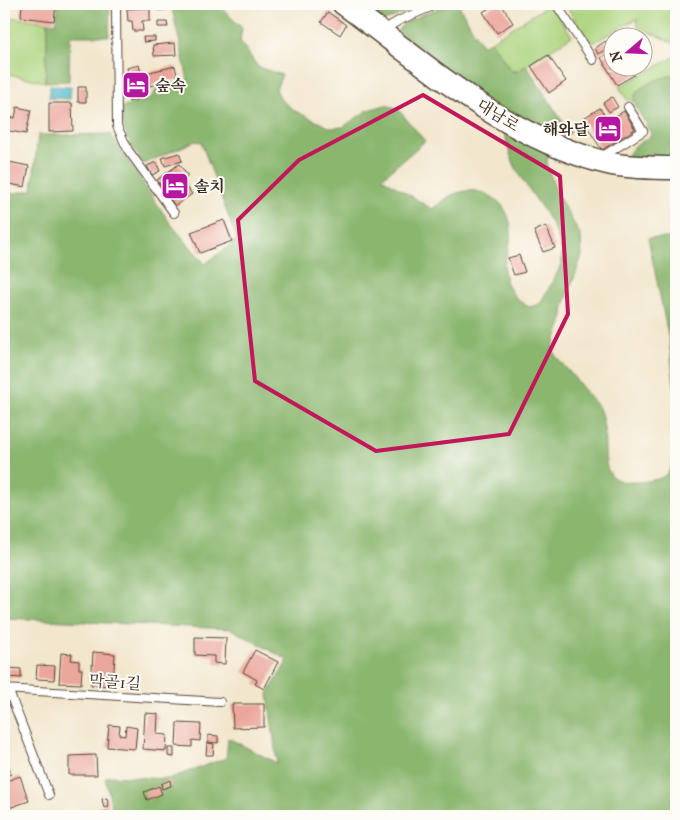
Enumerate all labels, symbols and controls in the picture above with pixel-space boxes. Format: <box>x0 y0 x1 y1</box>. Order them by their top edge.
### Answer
north arrow <box>602 28 652 78</box>
text: N <box>606 48 626 64</box>
hotel icon: 숲속 <box>121 70 151 100</box>
place label: 숲속 <box>155 76 186 95</box>
street label: 대남로 <box>473 95 523 136</box>
hotel icon: 해와달 <box>593 114 623 144</box>
place label: 해와달 <box>543 120 590 139</box>
hotel icon: 솔치 <box>160 171 190 201</box>
place label: 솔치 <box>194 177 225 196</box>
street label: 막골1길 <box>88 671 142 693</box>

